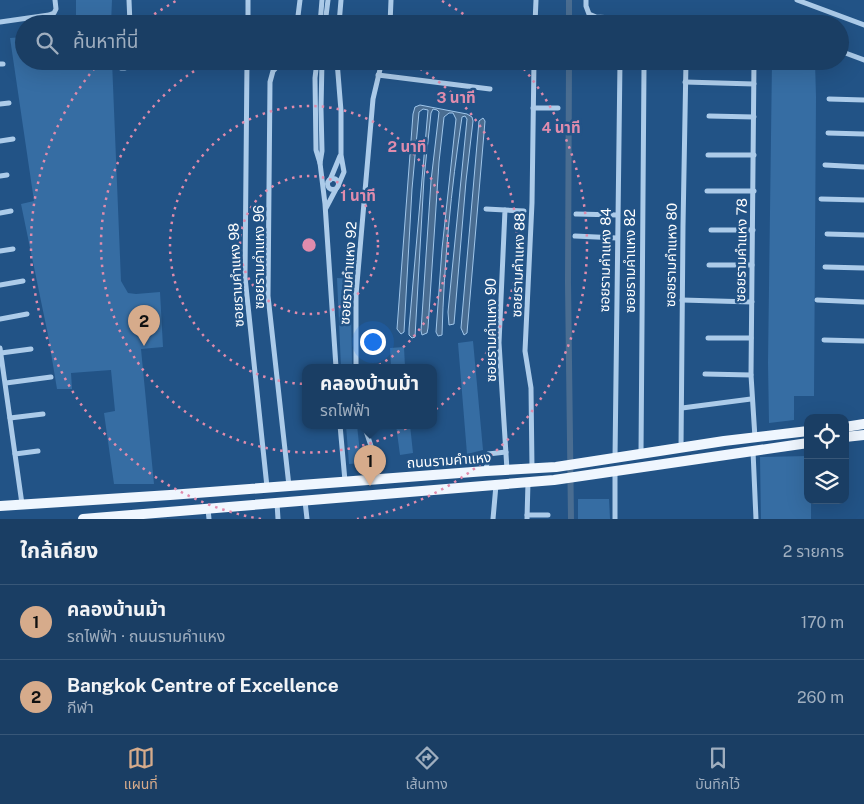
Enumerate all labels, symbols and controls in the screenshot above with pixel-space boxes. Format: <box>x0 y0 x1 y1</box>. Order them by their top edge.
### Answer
search box <box>15 15 849 70</box>
icon: search <box>33 29 61 57</box>
text: ค้นหาที่นี่ <box>73 30 138 52</box>
text: 3 นาที <box>436 89 476 106</box>
text: 4 นาที <box>541 119 581 136</box>
text: 2 นาที <box>388 138 426 155</box>
text: 1 นาที <box>340 187 376 204</box>
street label: ซอยรามคำแหง 78 <box>732 198 750 302</box>
street label: ซอยรามคำแหง 80 <box>662 203 680 307</box>
street label: ซอยรามคําแหง 96 <box>251 205 267 309</box>
street label: ซอยรามคำแหง 84 <box>596 207 614 312</box>
street label: ซอยรามคำแหง 82 <box>622 209 638 313</box>
street label: ซอยรามคำแหง 88 <box>508 212 528 318</box>
street label: ซอยรามคําแหง 92 <box>336 221 360 325</box>
street label: ซอยรามคําแหง 98 <box>225 222 247 328</box>
centre of rings <box>300 236 318 254</box>
street label: ซอยรามคำแหง 90 <box>483 278 499 382</box>
pin: 2 <box>128 305 160 346</box>
your location <box>360 329 386 355</box>
popup <box>302 364 437 429</box>
text: คลองบ้านม้า <box>320 372 419 394</box>
text: รถไฟฟ้า <box>320 401 370 420</box>
map controls <box>804 414 849 504</box>
button: locate <box>804 414 849 459</box>
pin: 1 <box>354 445 386 486</box>
street label: ถนนรามคำแหง <box>406 449 492 471</box>
button: layers <box>804 459 849 504</box>
text: ใกล้เคียง <box>20 538 98 563</box>
text: 2 รายการ <box>783 542 844 561</box>
text: คลองบ้านม้า <box>67 598 166 620</box>
text: 1 <box>33 613 39 632</box>
text: 170 m <box>801 613 844 632</box>
text: รถไฟฟ้า · ถนนรามคำแหง <box>67 627 225 646</box>
text: Bangkok Centre of Excellence <box>67 674 339 696</box>
text: 2 <box>31 688 41 707</box>
text: 260 m <box>797 688 844 707</box>
text: กีฬา <box>67 698 94 717</box>
tab: แผนที่ <box>124 744 158 795</box>
tab: เส้นทาง <box>405 744 448 795</box>
tab: บันทึกไว้ <box>695 744 740 795</box>

